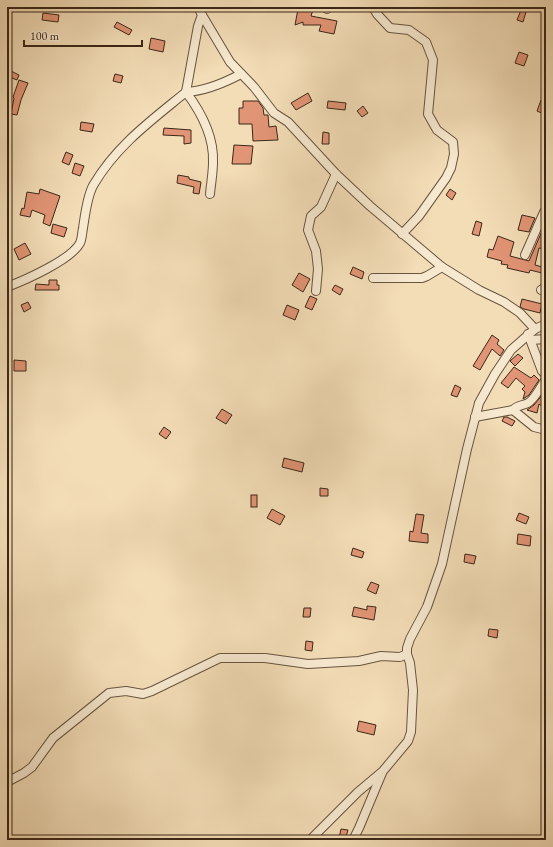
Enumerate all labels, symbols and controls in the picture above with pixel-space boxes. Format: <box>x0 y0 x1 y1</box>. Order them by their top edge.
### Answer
scale bar <box>24 22 142 48</box>
text: 100 m <box>30 28 60 44</box>

